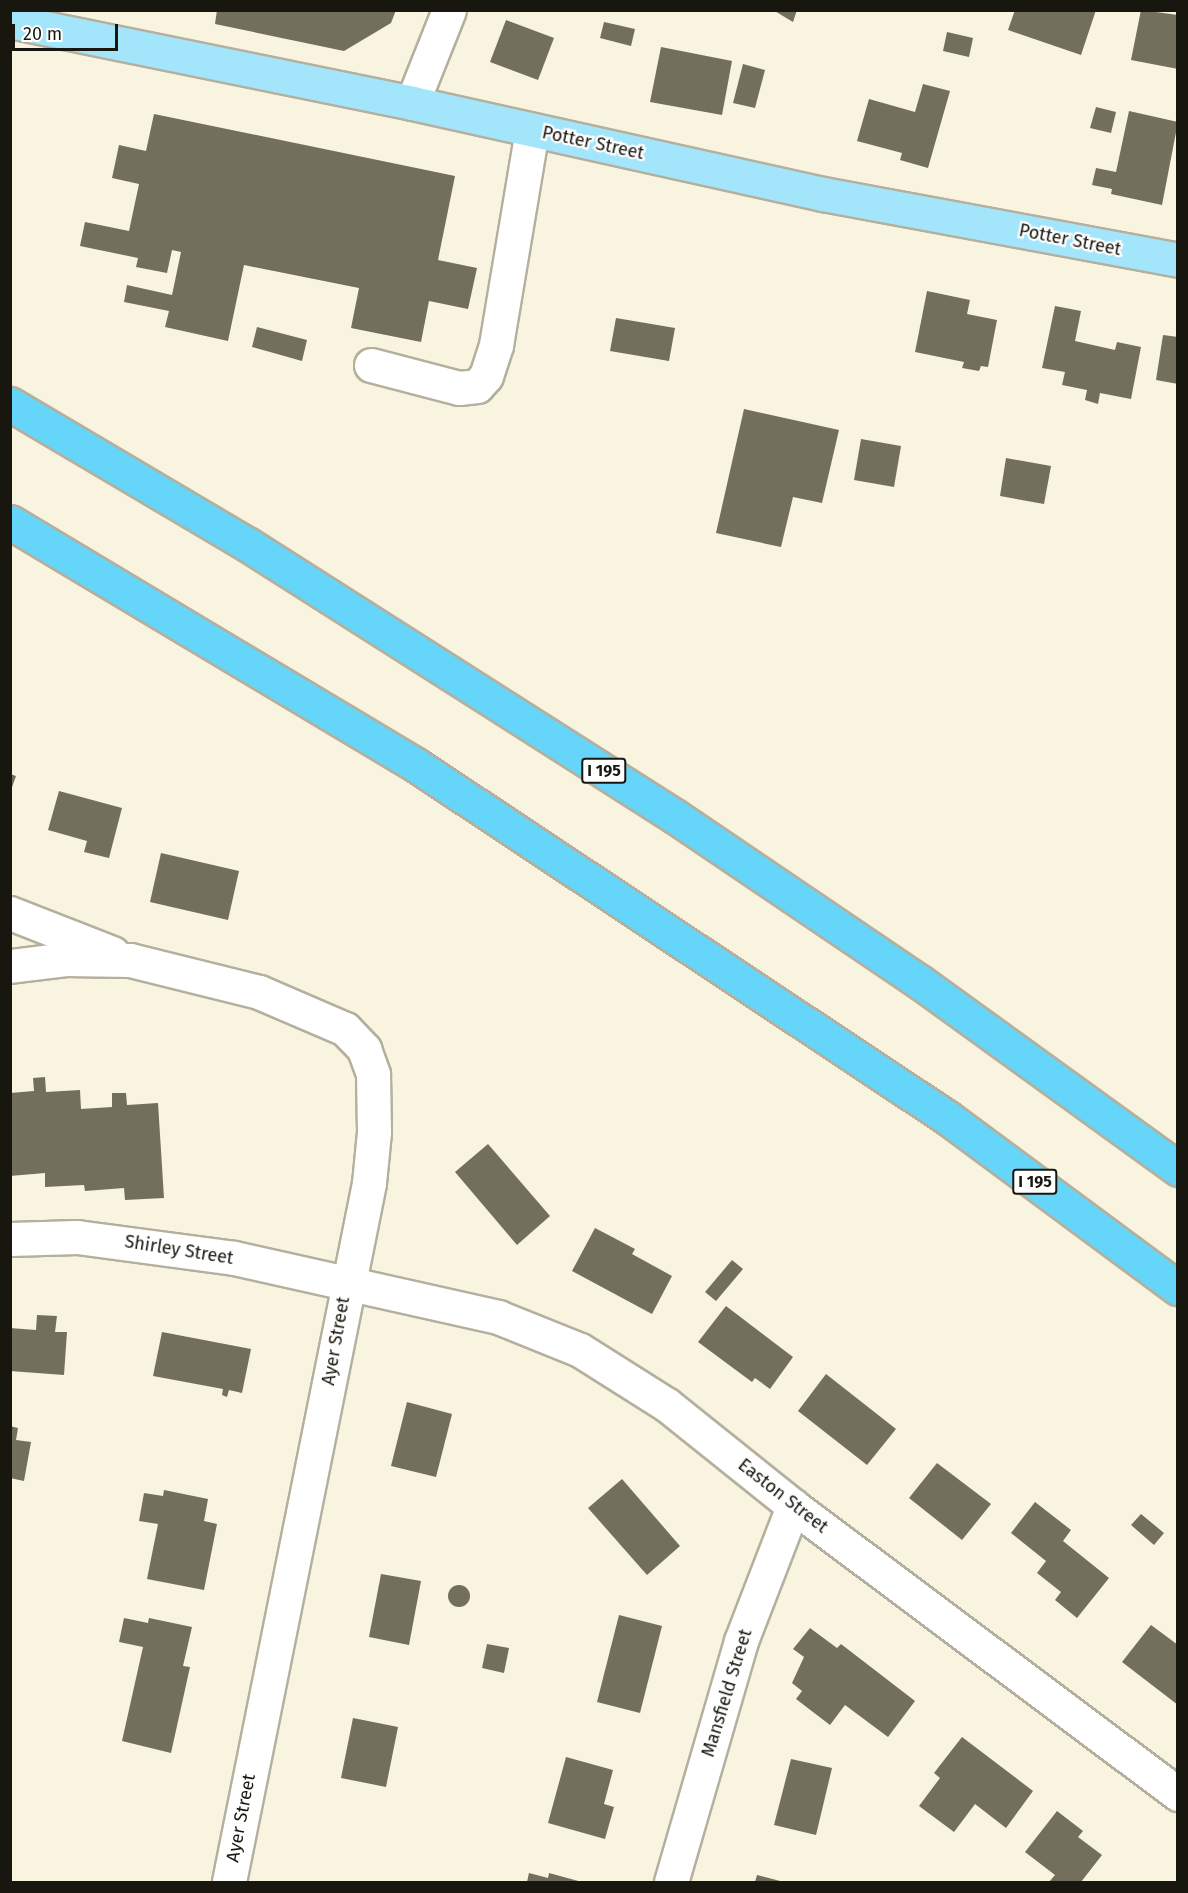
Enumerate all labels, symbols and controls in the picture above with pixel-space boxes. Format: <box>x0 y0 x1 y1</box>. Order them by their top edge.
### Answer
scale bar <box>15 12 122 50</box>
text: 20 m <box>23 23 62 45</box>
street label: Potter Street <box>540 122 646 164</box>
street label: Potter Street <box>1017 220 1123 260</box>
road number: I 195 <box>580 758 628 784</box>
road number: I 195 <box>1011 1169 1059 1195</box>
street label: Shirley Street <box>123 1231 235 1269</box>
street label: Ayer Street <box>318 1295 354 1387</box>
street label: Easton Street <box>734 1454 832 1538</box>
street label: Mansfield Street <box>697 1627 757 1759</box>
street label: Ayer Street <box>222 1772 260 1864</box>

